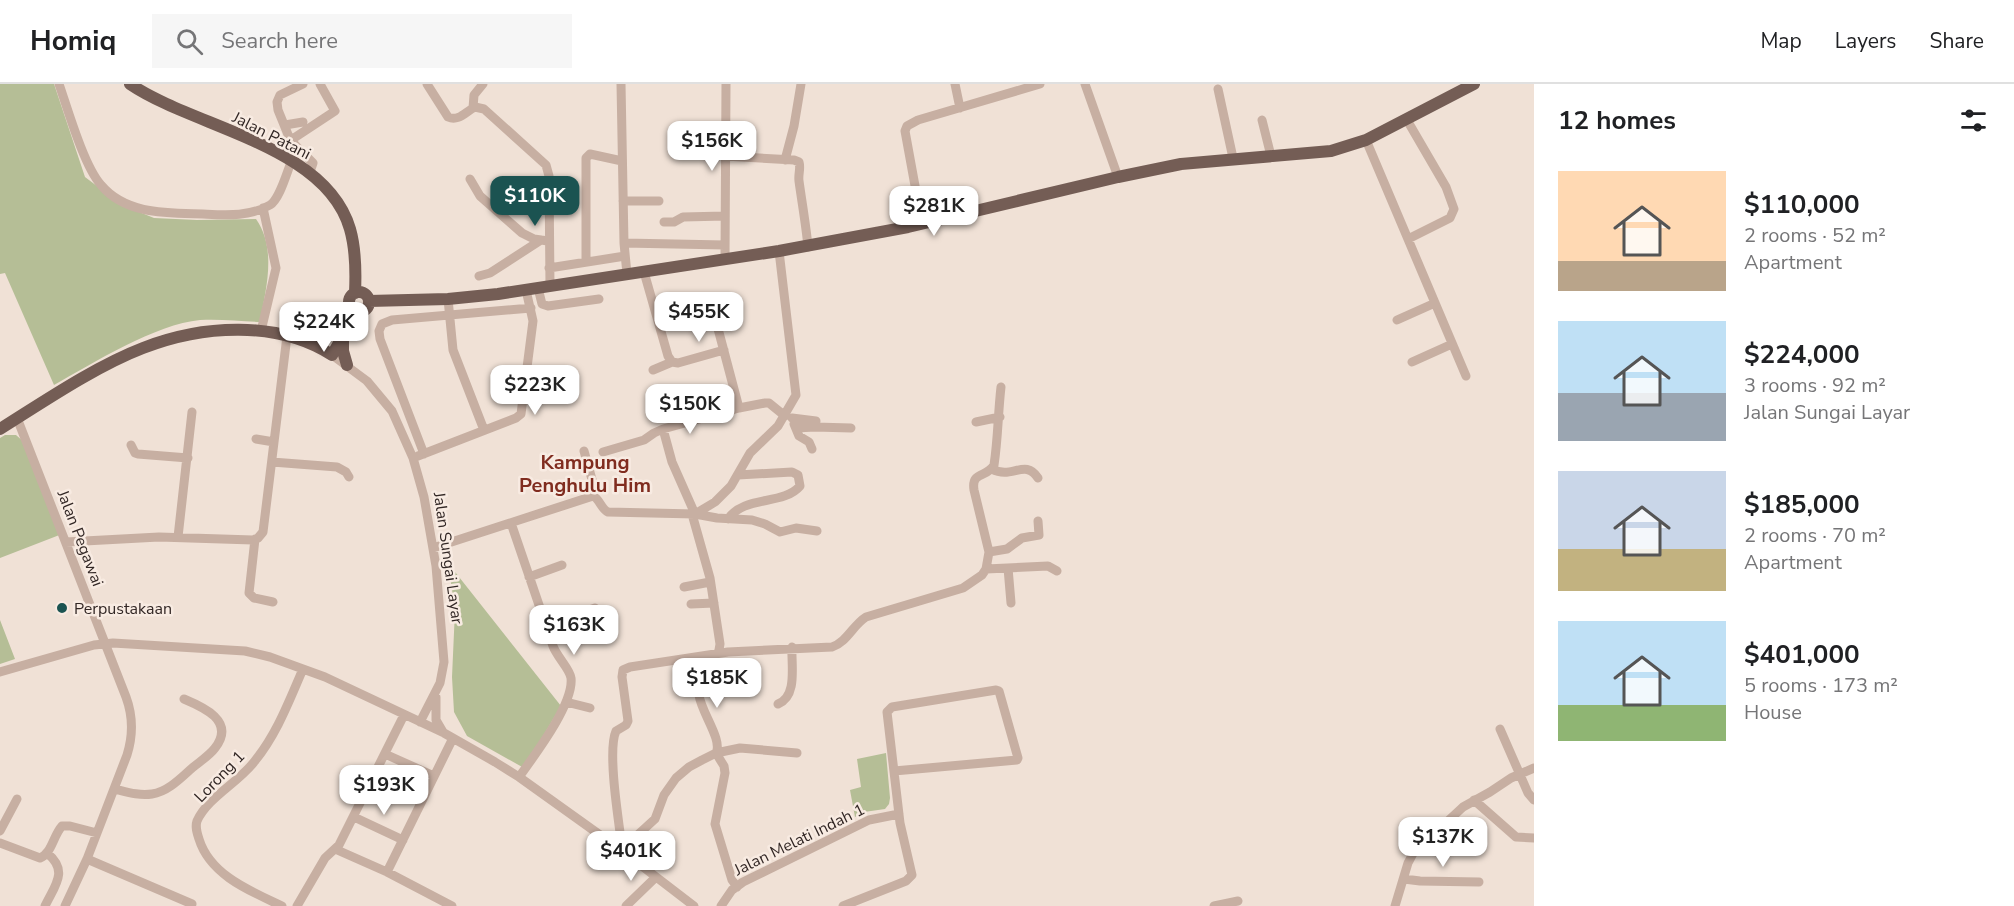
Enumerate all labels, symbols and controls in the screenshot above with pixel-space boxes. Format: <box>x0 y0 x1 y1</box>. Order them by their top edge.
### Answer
search box <box>152 14 572 68</box>
text: Homiq <box>30 22 116 60</box>
icon: search <box>173 25 206 58</box>
text: Search here <box>221 26 338 56</box>
text: Map <box>1760 27 1802 55</box>
text: Layers <box>1835 27 1896 55</box>
text: Share <box>1929 27 1984 55</box>
text: 12 homes <box>1558 103 1676 138</box>
icon: filters <box>1957 104 1990 137</box>
street label: Jalan Patani <box>228 106 314 165</box>
pin: $156K <box>670 121 754 172</box>
text: $156K <box>681 127 743 154</box>
pin: $110K <box>493 176 577 227</box>
text: $110K <box>504 182 566 209</box>
pin: $281K <box>892 186 976 237</box>
text: $110,000 <box>1744 187 1860 222</box>
text: $281K <box>903 192 965 219</box>
icon: home <box>1606 195 1678 267</box>
text: 2 rooms · 52 m² <box>1744 222 1886 249</box>
text: Apartment <box>1744 249 1842 276</box>
pin: $455K <box>657 292 741 343</box>
text: $455K <box>668 298 730 325</box>
pin: $224K <box>282 302 366 353</box>
text: $224K <box>293 308 355 335</box>
text: $224,000 <box>1744 337 1860 372</box>
icon: home <box>1606 345 1678 417</box>
pin: $223K <box>493 365 577 416</box>
text: $223K <box>504 371 566 398</box>
text: 3 rooms · 92 m² <box>1744 372 1886 399</box>
pin: $150K <box>648 384 732 435</box>
text: $150K <box>659 390 721 417</box>
text: Jalan Sungai Layar <box>1744 399 1910 426</box>
district label: Kampung Penghulu Him <box>519 449 651 499</box>
street label: Jalan Pegawai <box>51 486 109 590</box>
text: $185,000 <box>1744 487 1860 522</box>
street label: Jalan Sungai Layar <box>428 490 468 626</box>
icon: home <box>1606 495 1678 567</box>
text: 2 rooms · 70 m² <box>1744 522 1886 549</box>
text: Apartment <box>1744 549 1842 576</box>
place label: Perpustakaan <box>74 598 172 620</box>
marker: Perpustakaan <box>55 601 69 615</box>
pin: $163K <box>532 605 616 656</box>
text: $163K <box>543 611 605 638</box>
text: $401,000 <box>1744 637 1860 672</box>
icon: home <box>1606 645 1678 717</box>
pin: $185K <box>675 658 759 709</box>
text: $185K <box>686 664 748 691</box>
text: 5 rooms · 173 m² <box>1744 672 1898 699</box>
text: House <box>1744 699 1802 726</box>
street label: Lorong 1 <box>190 746 250 807</box>
pin: $193K <box>342 765 426 816</box>
text: $193K <box>353 771 415 798</box>
street label: Jalan Melati Indah 1 <box>730 799 868 882</box>
pin: $137K <box>1401 817 1485 868</box>
text: $137K <box>1412 823 1474 850</box>
pin: $401K <box>589 831 673 882</box>
text: $401K <box>600 837 662 864</box>

